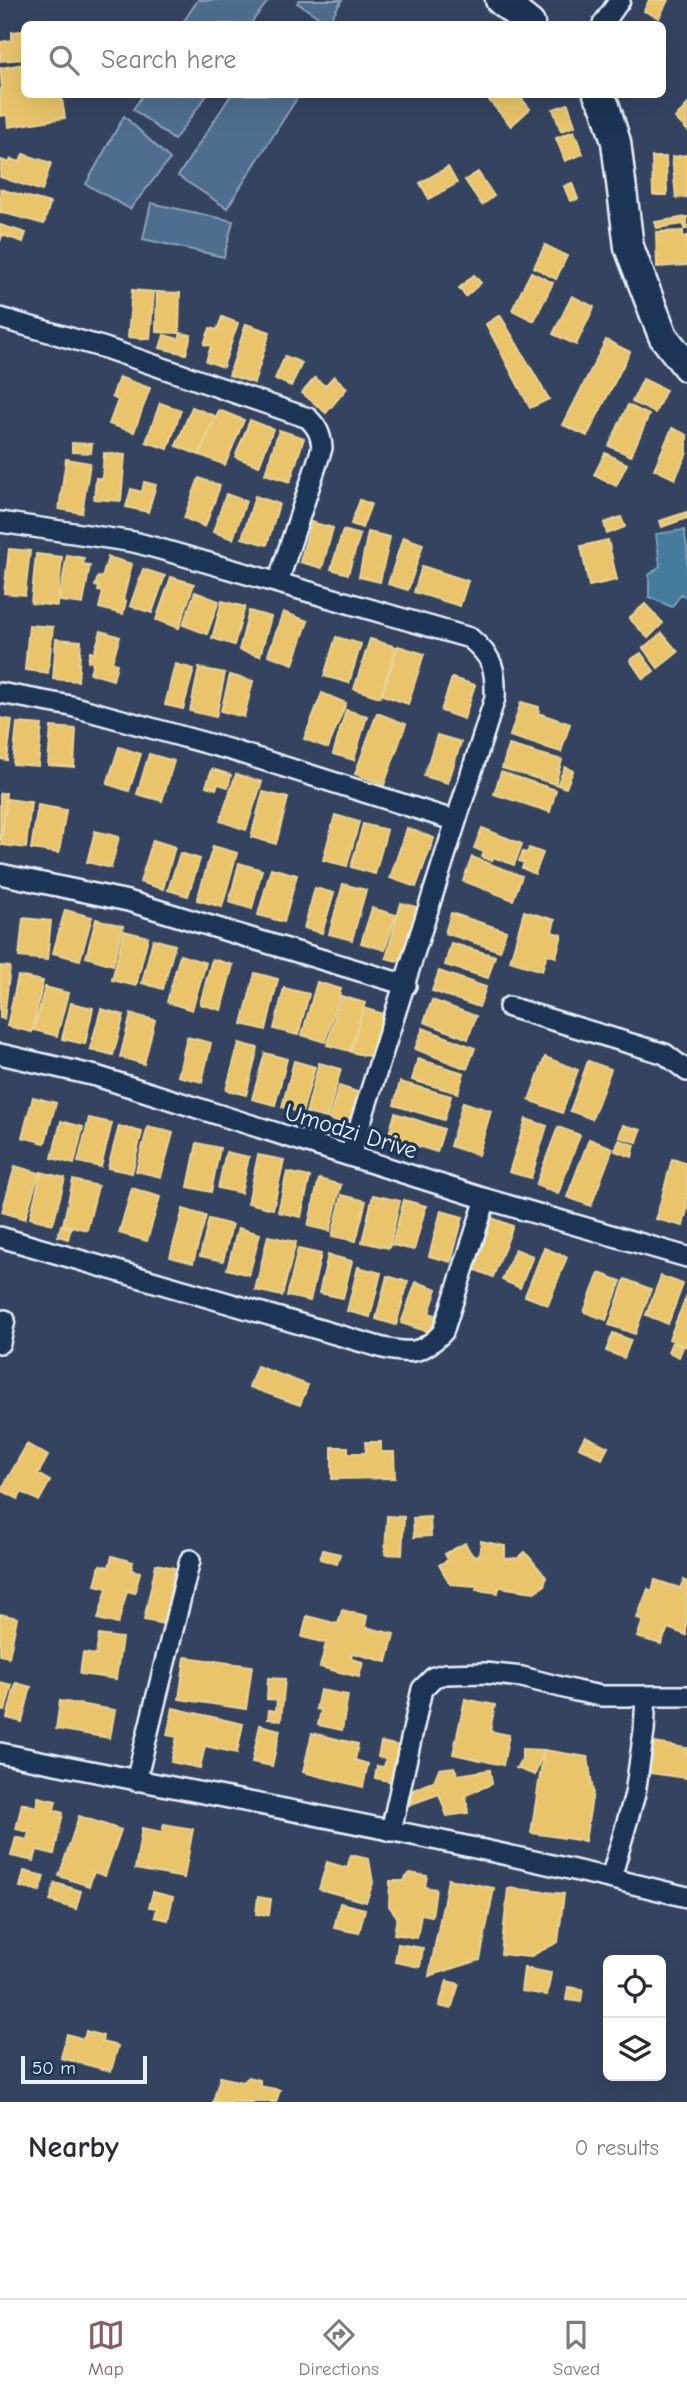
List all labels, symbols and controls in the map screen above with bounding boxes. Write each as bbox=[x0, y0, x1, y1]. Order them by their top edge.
search box bbox=[21, 21, 666, 98]
icon: search bbox=[45, 41, 83, 79]
text: Search here bbox=[101, 45, 236, 75]
street label: Umodzi Drive bbox=[281, 1098, 421, 1164]
map controls bbox=[603, 1955, 666, 2081]
button: locate bbox=[603, 1955, 666, 2018]
button: layers bbox=[603, 2018, 666, 2081]
scale bar bbox=[21, 2053, 147, 2085]
text: 50 m bbox=[32, 2057, 76, 2079]
text: Nearby bbox=[28, 2130, 119, 2165]
text: 0 results bbox=[575, 2134, 659, 2161]
tab: Map bbox=[87, 2316, 125, 2380]
tab: Directions bbox=[299, 2316, 379, 2380]
tab: Saved bbox=[553, 2316, 600, 2380]

